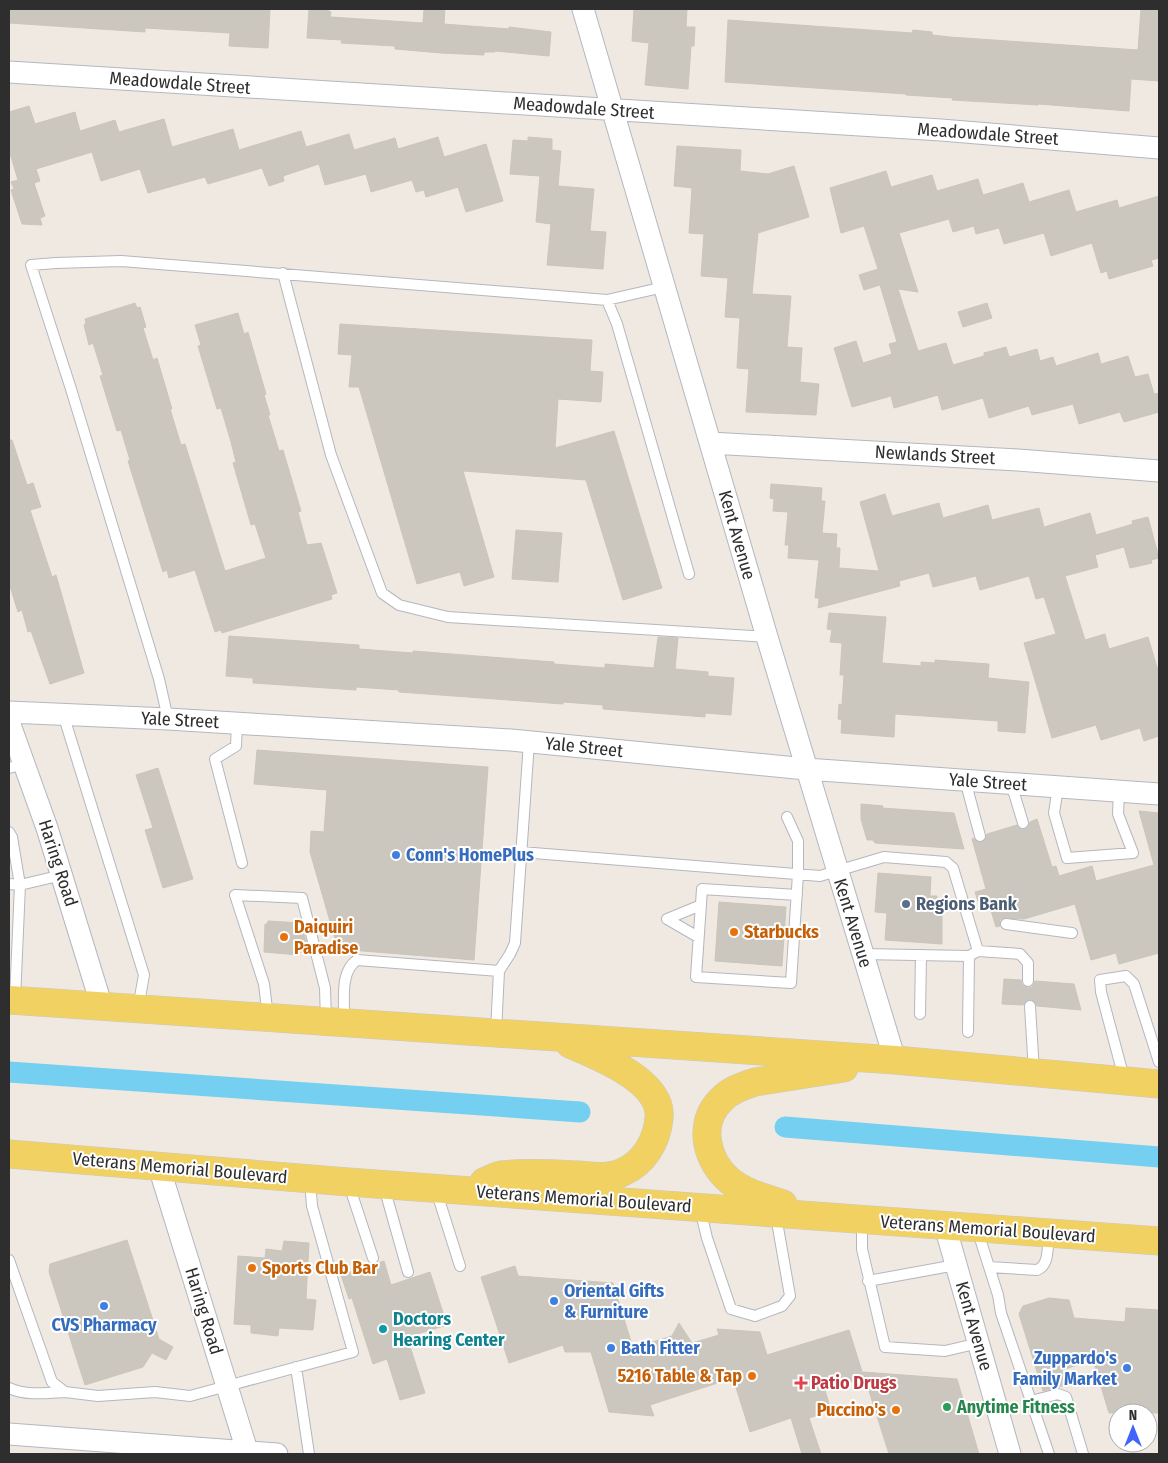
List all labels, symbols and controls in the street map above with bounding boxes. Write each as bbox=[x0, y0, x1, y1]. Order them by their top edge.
street label: Meadowdale Street bbox=[109, 67, 251, 99]
street label: Meadowdale Street bbox=[513, 92, 655, 124]
street label: Meadowdale Street bbox=[917, 118, 1059, 150]
street label: Newlands Street bbox=[874, 441, 996, 469]
street label: Kent Avenue bbox=[714, 488, 760, 582]
street label: Yale Street bbox=[140, 707, 220, 733]
street label: Yale Street bbox=[544, 732, 624, 762]
street label: Yale Street bbox=[948, 768, 1028, 796]
street label: Haring Road bbox=[34, 817, 82, 909]
place label: Conn's HomePlus bbox=[406, 844, 534, 866]
marker: Conn's HomePlus bbox=[390, 849, 402, 861]
street label: Kent Avenue bbox=[829, 876, 877, 970]
place label: Regions Bank bbox=[916, 893, 1018, 915]
marker: Regions Bank bbox=[900, 898, 912, 910]
place label: Daiquiri Paradise bbox=[294, 916, 358, 959]
place label: Starbucks bbox=[744, 921, 819, 943]
marker: Starbucks bbox=[728, 926, 740, 938]
marker: Daiquiri Paradise bbox=[278, 931, 290, 943]
street label: Veterans Memorial Boulevard bbox=[72, 1148, 288, 1188]
street label: Veterans Memorial Boulevard bbox=[476, 1181, 692, 1217]
street label: Veterans Memorial Boulevard bbox=[880, 1211, 1096, 1247]
place label: Sports Club Bar bbox=[262, 1257, 378, 1279]
marker: Sports Club Bar bbox=[246, 1262, 258, 1274]
street label: Haring Road bbox=[180, 1265, 228, 1357]
street label: Kent Avenue bbox=[951, 1279, 997, 1373]
place label: Oriental Gifts & Furniture bbox=[564, 1280, 664, 1323]
marker: Oriental Gifts & Furniture bbox=[548, 1295, 560, 1307]
marker: CVS Pharmacy bbox=[98, 1300, 110, 1312]
place label: Doctors Hearing Center bbox=[393, 1308, 505, 1351]
place label: CVS Pharmacy bbox=[51, 1314, 157, 1336]
marker: Doctors Hearing Center bbox=[377, 1323, 389, 1335]
place label: Bath Fitter bbox=[621, 1337, 700, 1359]
marker: Bath Fitter bbox=[605, 1342, 617, 1354]
place label: Zuppardo's Family Market bbox=[1013, 1347, 1118, 1390]
marker: Zuppardo's Family Market bbox=[1121, 1362, 1133, 1374]
place label: 5216 Table & Tap bbox=[617, 1365, 742, 1387]
marker: 5216 Table & Tap bbox=[746, 1370, 758, 1382]
place label: Patio Drugs bbox=[811, 1372, 897, 1394]
marker: Patio Drugs bbox=[795, 1377, 807, 1389]
place label: Anytime Fitness bbox=[956, 1396, 1075, 1418]
place label: Puccino's bbox=[817, 1399, 886, 1421]
marker: Anytime Fitness bbox=[941, 1401, 953, 1413]
north arrow bbox=[1108, 1403, 1158, 1453]
marker: Puccino's bbox=[890, 1404, 902, 1416]
text: N bbox=[1129, 1407, 1137, 1424]

